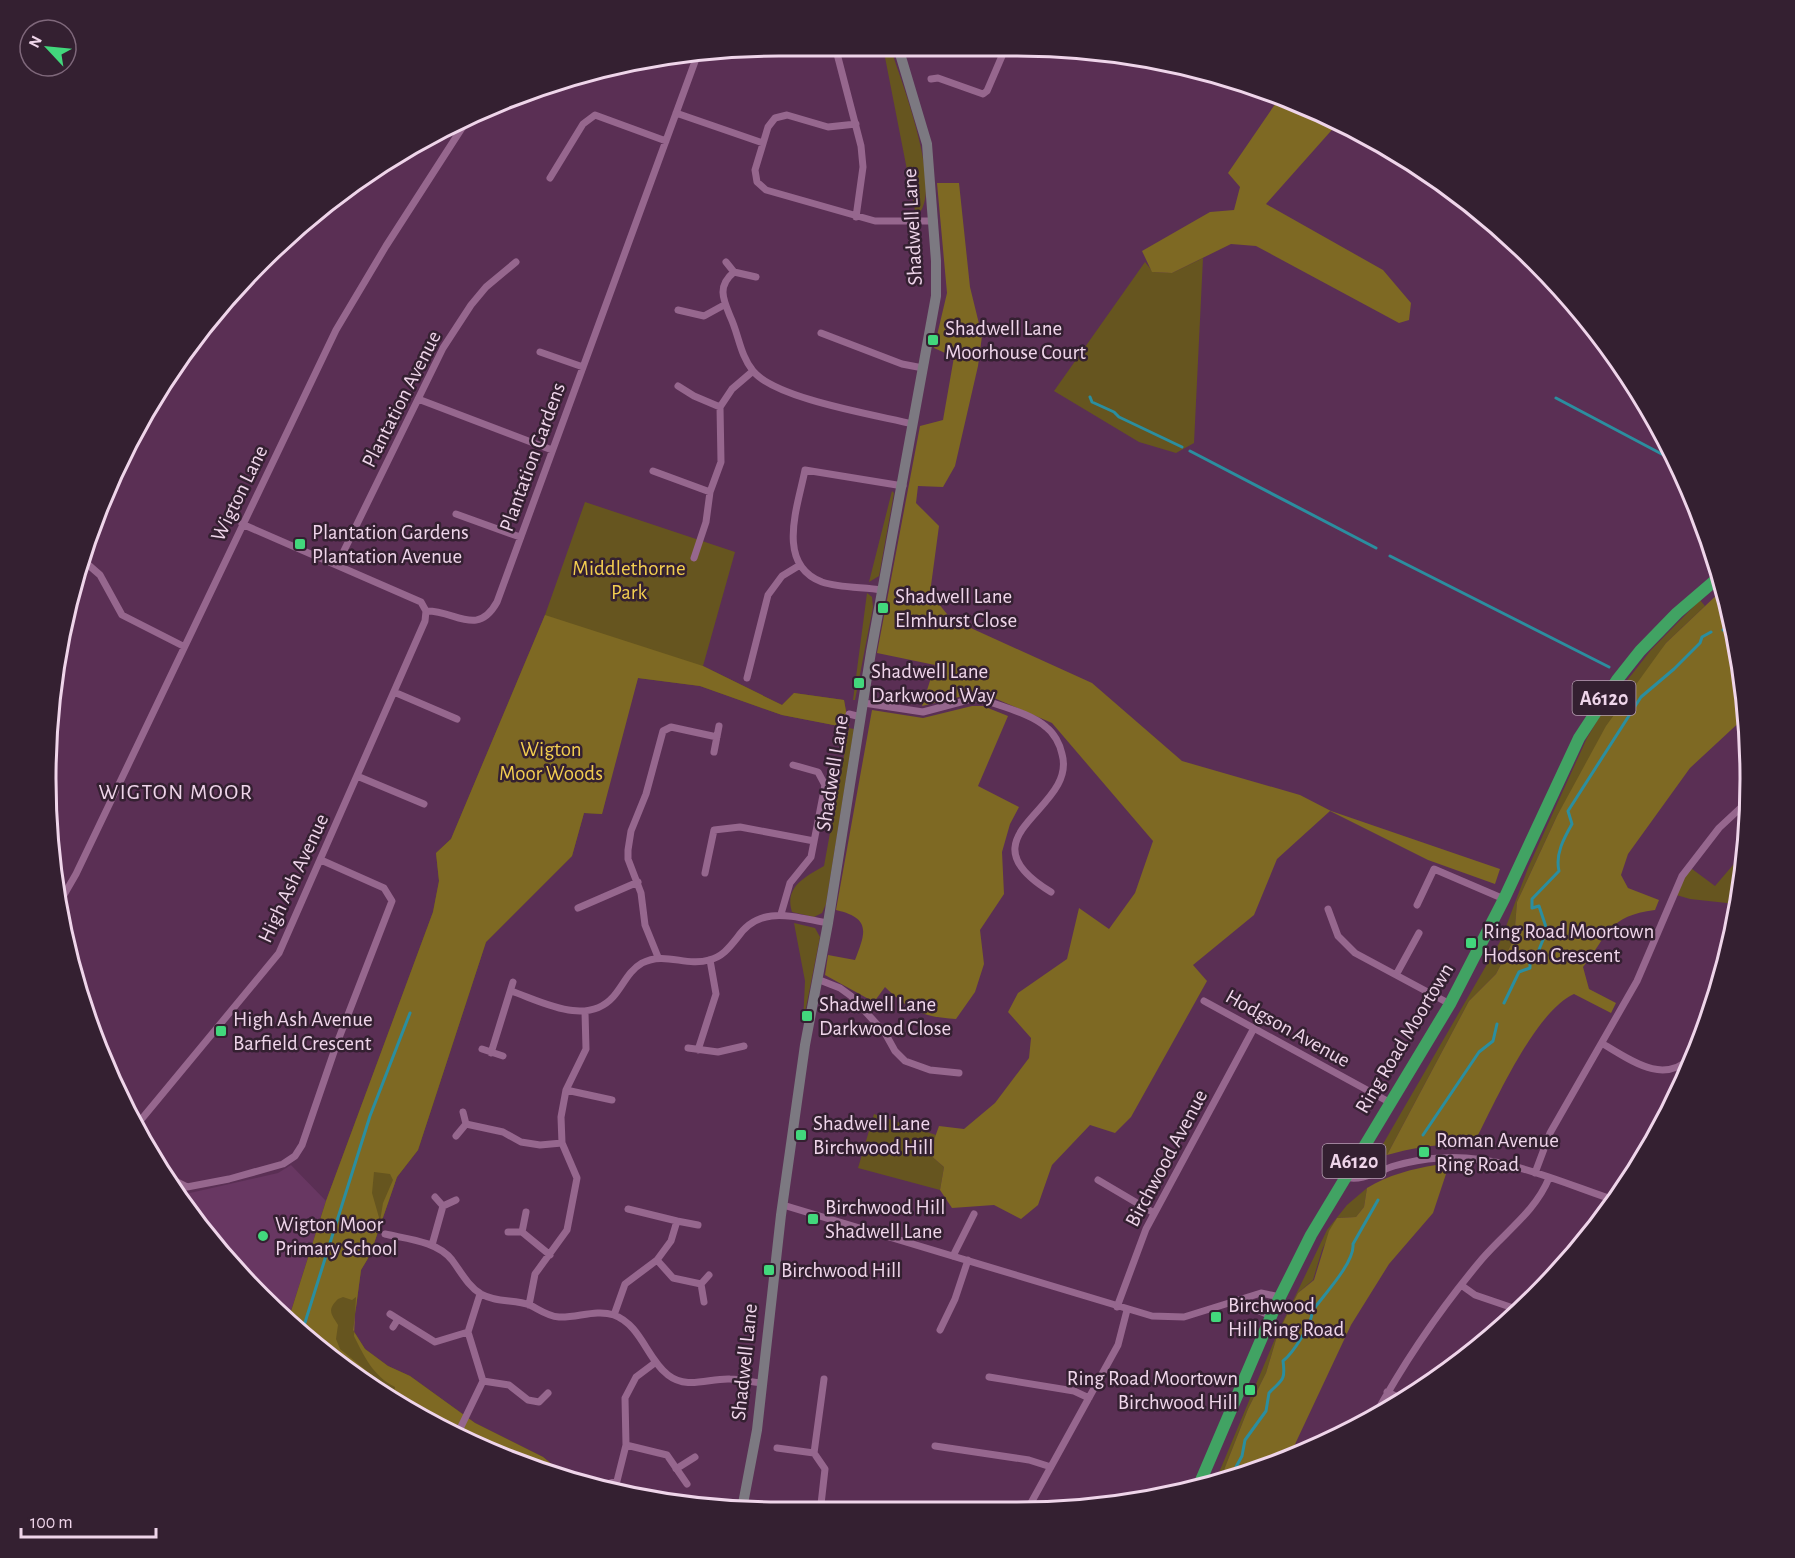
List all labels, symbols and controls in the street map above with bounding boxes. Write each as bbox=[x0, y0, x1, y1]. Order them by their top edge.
north arrow bbox=[18, 18, 78, 78]
text: N bbox=[26, 33, 45, 50]
street label: Shadwell Lane bbox=[899, 168, 926, 286]
place label: Shadwell Lane Moorhouse Court bbox=[945, 318, 1086, 363]
street label: Plantation Avenue bbox=[358, 328, 445, 471]
marker: Shadwell Lane Moorhouse Court bbox=[926, 333, 940, 347]
street label: Plantation Gardens bbox=[496, 380, 569, 534]
street label: Wigton Lane bbox=[207, 442, 272, 544]
place label: Plantation Gardens Plantation Avenue bbox=[312, 522, 469, 567]
marker: Plantation Gardens Plantation Avenue bbox=[293, 537, 307, 551]
park label: Middlethorne Park bbox=[572, 558, 686, 603]
place label: Shadwell Lane Elmhurst Close bbox=[895, 586, 1017, 631]
marker: Shadwell Lane Elmhurst Close bbox=[876, 601, 890, 615]
place label: Shadwell Lane Darkwood Way bbox=[871, 661, 995, 706]
marker: Shadwell Lane Darkwood Way bbox=[852, 676, 866, 690]
road number: A6120 bbox=[1572, 681, 1636, 715]
street label: Shadwell Lane bbox=[813, 714, 852, 833]
park label: Wigton Moor Woods bbox=[499, 739, 603, 784]
district label: WIGTON MOOR bbox=[99, 781, 253, 803]
street label: High Ash Avenue bbox=[254, 811, 332, 946]
place label: Ring Road Moortown Hodson Crescent bbox=[1483, 921, 1654, 966]
marker: Ring Road Moortown Hodson Crescent bbox=[1464, 936, 1478, 950]
street label: Ring Road Moortown bbox=[1351, 959, 1458, 1117]
street label: Hodgson Avenue bbox=[1222, 986, 1354, 1071]
place label: Shadwell Lane Darkwood Close bbox=[819, 994, 951, 1039]
place label: High Ash Avenue Barfield Crescent bbox=[233, 1009, 373, 1054]
marker: Shadwell Lane Darkwood Close bbox=[800, 1009, 814, 1023]
marker: High Ash Avenue Barfield Crescent bbox=[214, 1024, 228, 1038]
street label: Birchwood Avenue bbox=[1122, 1086, 1211, 1230]
place label: Shadwell Lane Birchwood Hill bbox=[813, 1113, 933, 1158]
marker: Shadwell Lane Birchwood Hill bbox=[794, 1128, 808, 1142]
place label: Roman Avenue Ring Road bbox=[1436, 1130, 1559, 1175]
road number: A6120 bbox=[1322, 1144, 1386, 1178]
marker: Roman Avenue Ring Road bbox=[1417, 1145, 1431, 1159]
place label: Birchwood Hill Shadwell Lane bbox=[825, 1197, 945, 1242]
marker: Birchwood Hill Shadwell Lane bbox=[806, 1212, 820, 1226]
place label: Wigton Moor Primary School bbox=[275, 1214, 398, 1259]
marker: Wigton Moor Primary School bbox=[256, 1229, 270, 1243]
place label: Birchwood Hill bbox=[781, 1260, 901, 1281]
marker: Birchwood Hill bbox=[762, 1263, 776, 1277]
place label: Birchwood Hill Ring Road bbox=[1228, 1295, 1344, 1340]
street label: Shadwell Lane bbox=[728, 1303, 761, 1421]
marker: Birchwood Hill Ring Road bbox=[1209, 1310, 1223, 1324]
place label: Ring Road Moortown Birchwood Hill bbox=[1067, 1368, 1238, 1413]
marker: Ring Road Moortown Birchwood Hill bbox=[1243, 1383, 1257, 1397]
scale bar bbox=[21, 1501, 156, 1539]
text: 100 m bbox=[30, 1514, 73, 1532]

